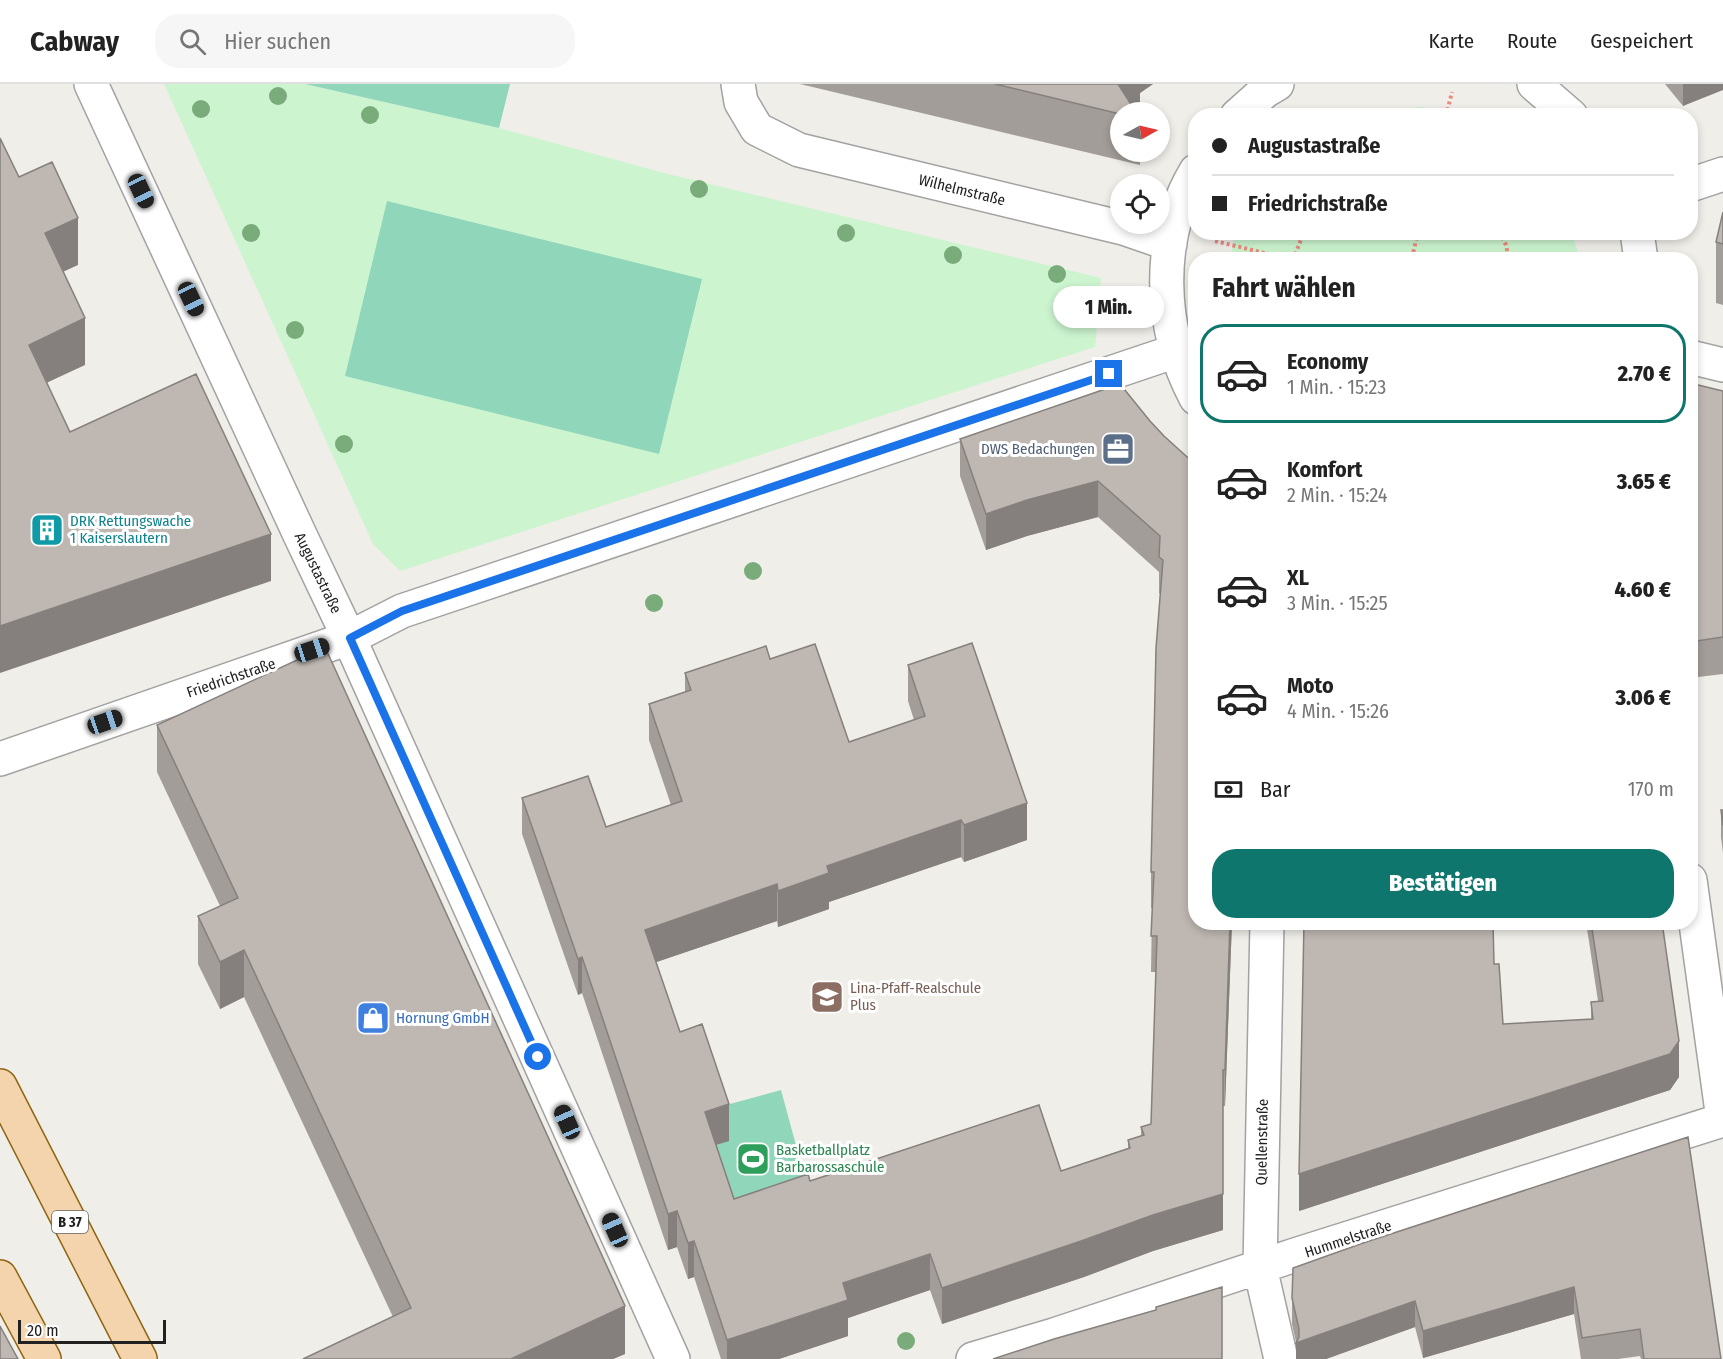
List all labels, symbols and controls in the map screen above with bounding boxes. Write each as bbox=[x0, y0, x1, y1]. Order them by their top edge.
search box bbox=[155, 14, 575, 68]
text: Cabway bbox=[30, 25, 119, 58]
icon: search bbox=[176, 25, 209, 58]
text: Hier suchen bbox=[224, 28, 331, 55]
text: Karte bbox=[1429, 28, 1474, 54]
text: Route bbox=[1507, 28, 1557, 54]
text: Gespeichert bbox=[1590, 28, 1693, 54]
north arrow bbox=[1110, 102, 1170, 162]
map controls bbox=[1110, 102, 1170, 234]
text: Augustastraße bbox=[1248, 132, 1381, 159]
car bbox=[125, 171, 157, 211]
street label: Wilhelmstraße bbox=[917, 171, 1007, 209]
button: locate bbox=[1110, 174, 1170, 234]
text: Friedrichstraße bbox=[1248, 190, 1388, 217]
text: Fahrt wählen bbox=[1212, 272, 1356, 304]
car bbox=[175, 279, 207, 319]
callout: 1 Min. bbox=[1054, 287, 1164, 329]
text: 1 Min. bbox=[1085, 295, 1132, 319]
icon: car bbox=[1215, 347, 1269, 401]
text: Economy bbox=[1287, 348, 1368, 375]
route end bbox=[1095, 360, 1122, 387]
text: 2.70 € bbox=[1618, 360, 1671, 387]
text: 1 Min. · 15:23 bbox=[1287, 375, 1386, 399]
office icon: DWS Bedachungen bbox=[1100, 431, 1136, 467]
place label: DWS Bedachungen bbox=[981, 440, 1095, 458]
icon: car bbox=[1215, 455, 1269, 509]
text: Komfort bbox=[1287, 456, 1362, 483]
text: 3.65 € bbox=[1617, 468, 1671, 495]
text: 2 Min. · 15:24 bbox=[1287, 483, 1388, 507]
building icon: DRK Rettungswache 1 Kaiserslautern bbox=[29, 512, 65, 548]
place label: DRK Rettungswache 1 Kaiserslautern bbox=[70, 512, 191, 547]
street label: Augustastraße bbox=[291, 530, 345, 616]
icon: car bbox=[1215, 563, 1269, 617]
text: XL bbox=[1287, 564, 1309, 591]
text: 4.60 € bbox=[1614, 576, 1671, 603]
text: 3 Min. · 15:25 bbox=[1287, 591, 1388, 615]
car bbox=[292, 636, 332, 664]
street label: Friedrichstraße bbox=[184, 654, 278, 702]
icon: car bbox=[1215, 671, 1269, 725]
text: Moto bbox=[1287, 672, 1334, 699]
text: 3.06 € bbox=[1615, 684, 1671, 711]
text: 4 Min. · 15:26 bbox=[1287, 699, 1389, 723]
car bbox=[85, 708, 125, 736]
icon: cash bbox=[1212, 773, 1245, 806]
text: Bar bbox=[1260, 776, 1291, 803]
text: 170 m bbox=[1628, 777, 1674, 801]
button: Bestätigen bbox=[1212, 849, 1674, 918]
school or university icon: Lina-Pfaff-Realschule Plus bbox=[809, 979, 845, 1015]
place label: Lina-Pfaff-Realschule Plus bbox=[850, 979, 981, 1014]
shop icon: Hornung GmbH bbox=[355, 1000, 391, 1036]
place label: Hornung GmbH bbox=[396, 1009, 490, 1027]
route start bbox=[524, 1043, 551, 1070]
street label: Quellenstraße bbox=[1252, 1098, 1272, 1186]
car bbox=[551, 1102, 583, 1142]
sports icon: Basketballplatz Barbarossaschule bbox=[735, 1141, 771, 1177]
place label: Basketballplatz Barbarossaschule bbox=[776, 1141, 884, 1176]
car bbox=[599, 1210, 631, 1250]
road number: B 37 bbox=[52, 1211, 88, 1233]
street label: Hummelstraße bbox=[1302, 1216, 1394, 1262]
scale bar bbox=[18, 1317, 166, 1344]
text: 20 m bbox=[27, 1321, 58, 1340]

